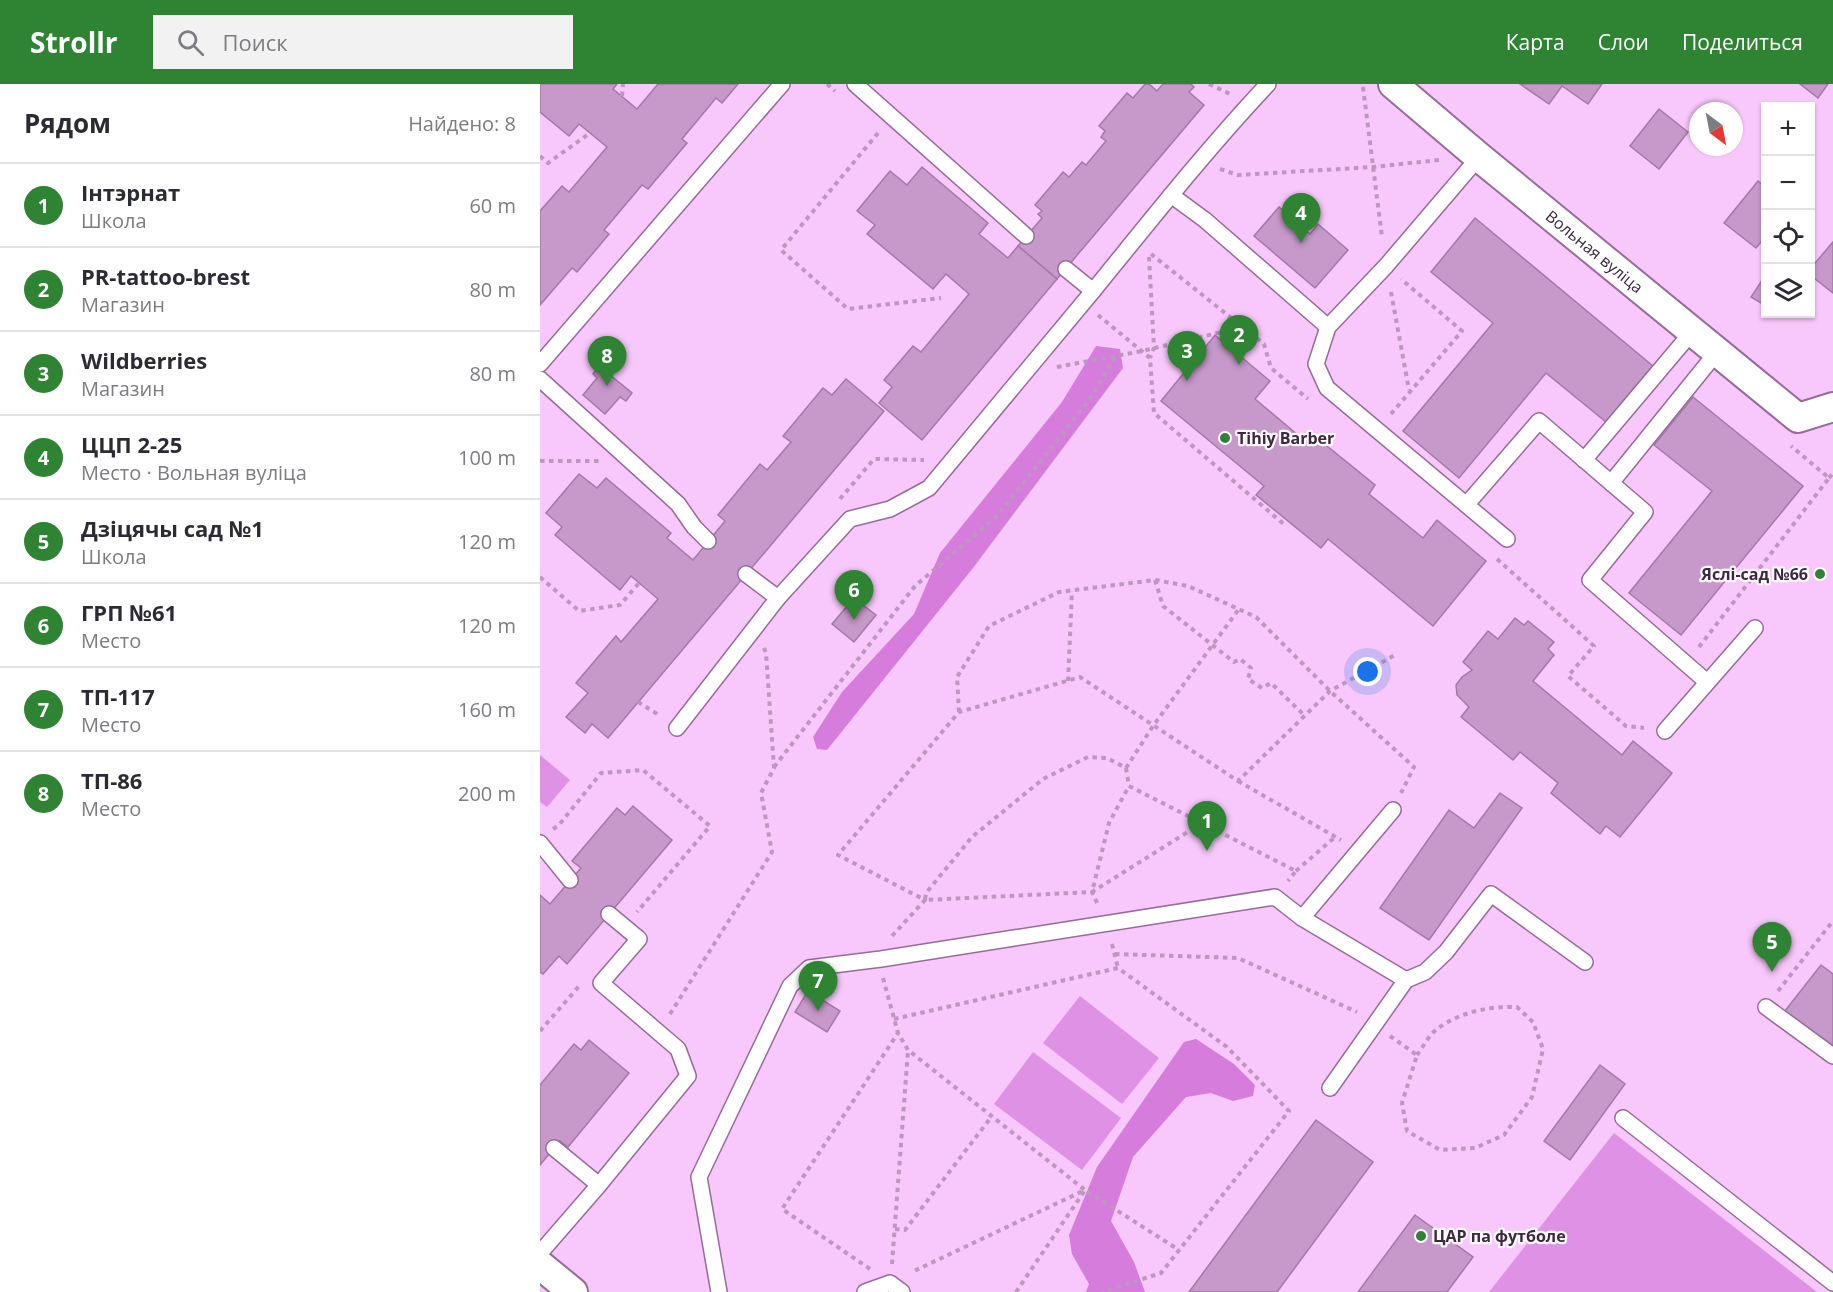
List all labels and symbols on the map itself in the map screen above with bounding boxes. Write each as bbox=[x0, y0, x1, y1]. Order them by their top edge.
north arrow bbox=[1689, 102, 1743, 156]
pin: 4 bbox=[1282, 194, 1320, 243]
street label: Вольная вуліца bbox=[1541, 205, 1648, 298]
pin: 2 bbox=[1220, 316, 1258, 365]
pin: 3 bbox=[1168, 332, 1206, 381]
pin: 8 bbox=[588, 336, 626, 386]
place label: Tihiy Barber bbox=[1237, 427, 1334, 449]
marker: Tihiy Barber bbox=[1218, 431, 1232, 445]
place label: Яслі-сад №66 bbox=[1700, 563, 1808, 585]
marker: Яслі-сад №66 bbox=[1813, 567, 1827, 581]
pin: 6 bbox=[834, 570, 874, 620]
your location bbox=[1353, 657, 1382, 686]
pin: 1 bbox=[1188, 802, 1226, 851]
pin: 5 bbox=[1752, 922, 1792, 972]
pin: 7 bbox=[798, 962, 838, 1011]
place label: ЦАР па футболе bbox=[1433, 1225, 1566, 1247]
marker: ЦАР па футболе bbox=[1414, 1229, 1428, 1243]

